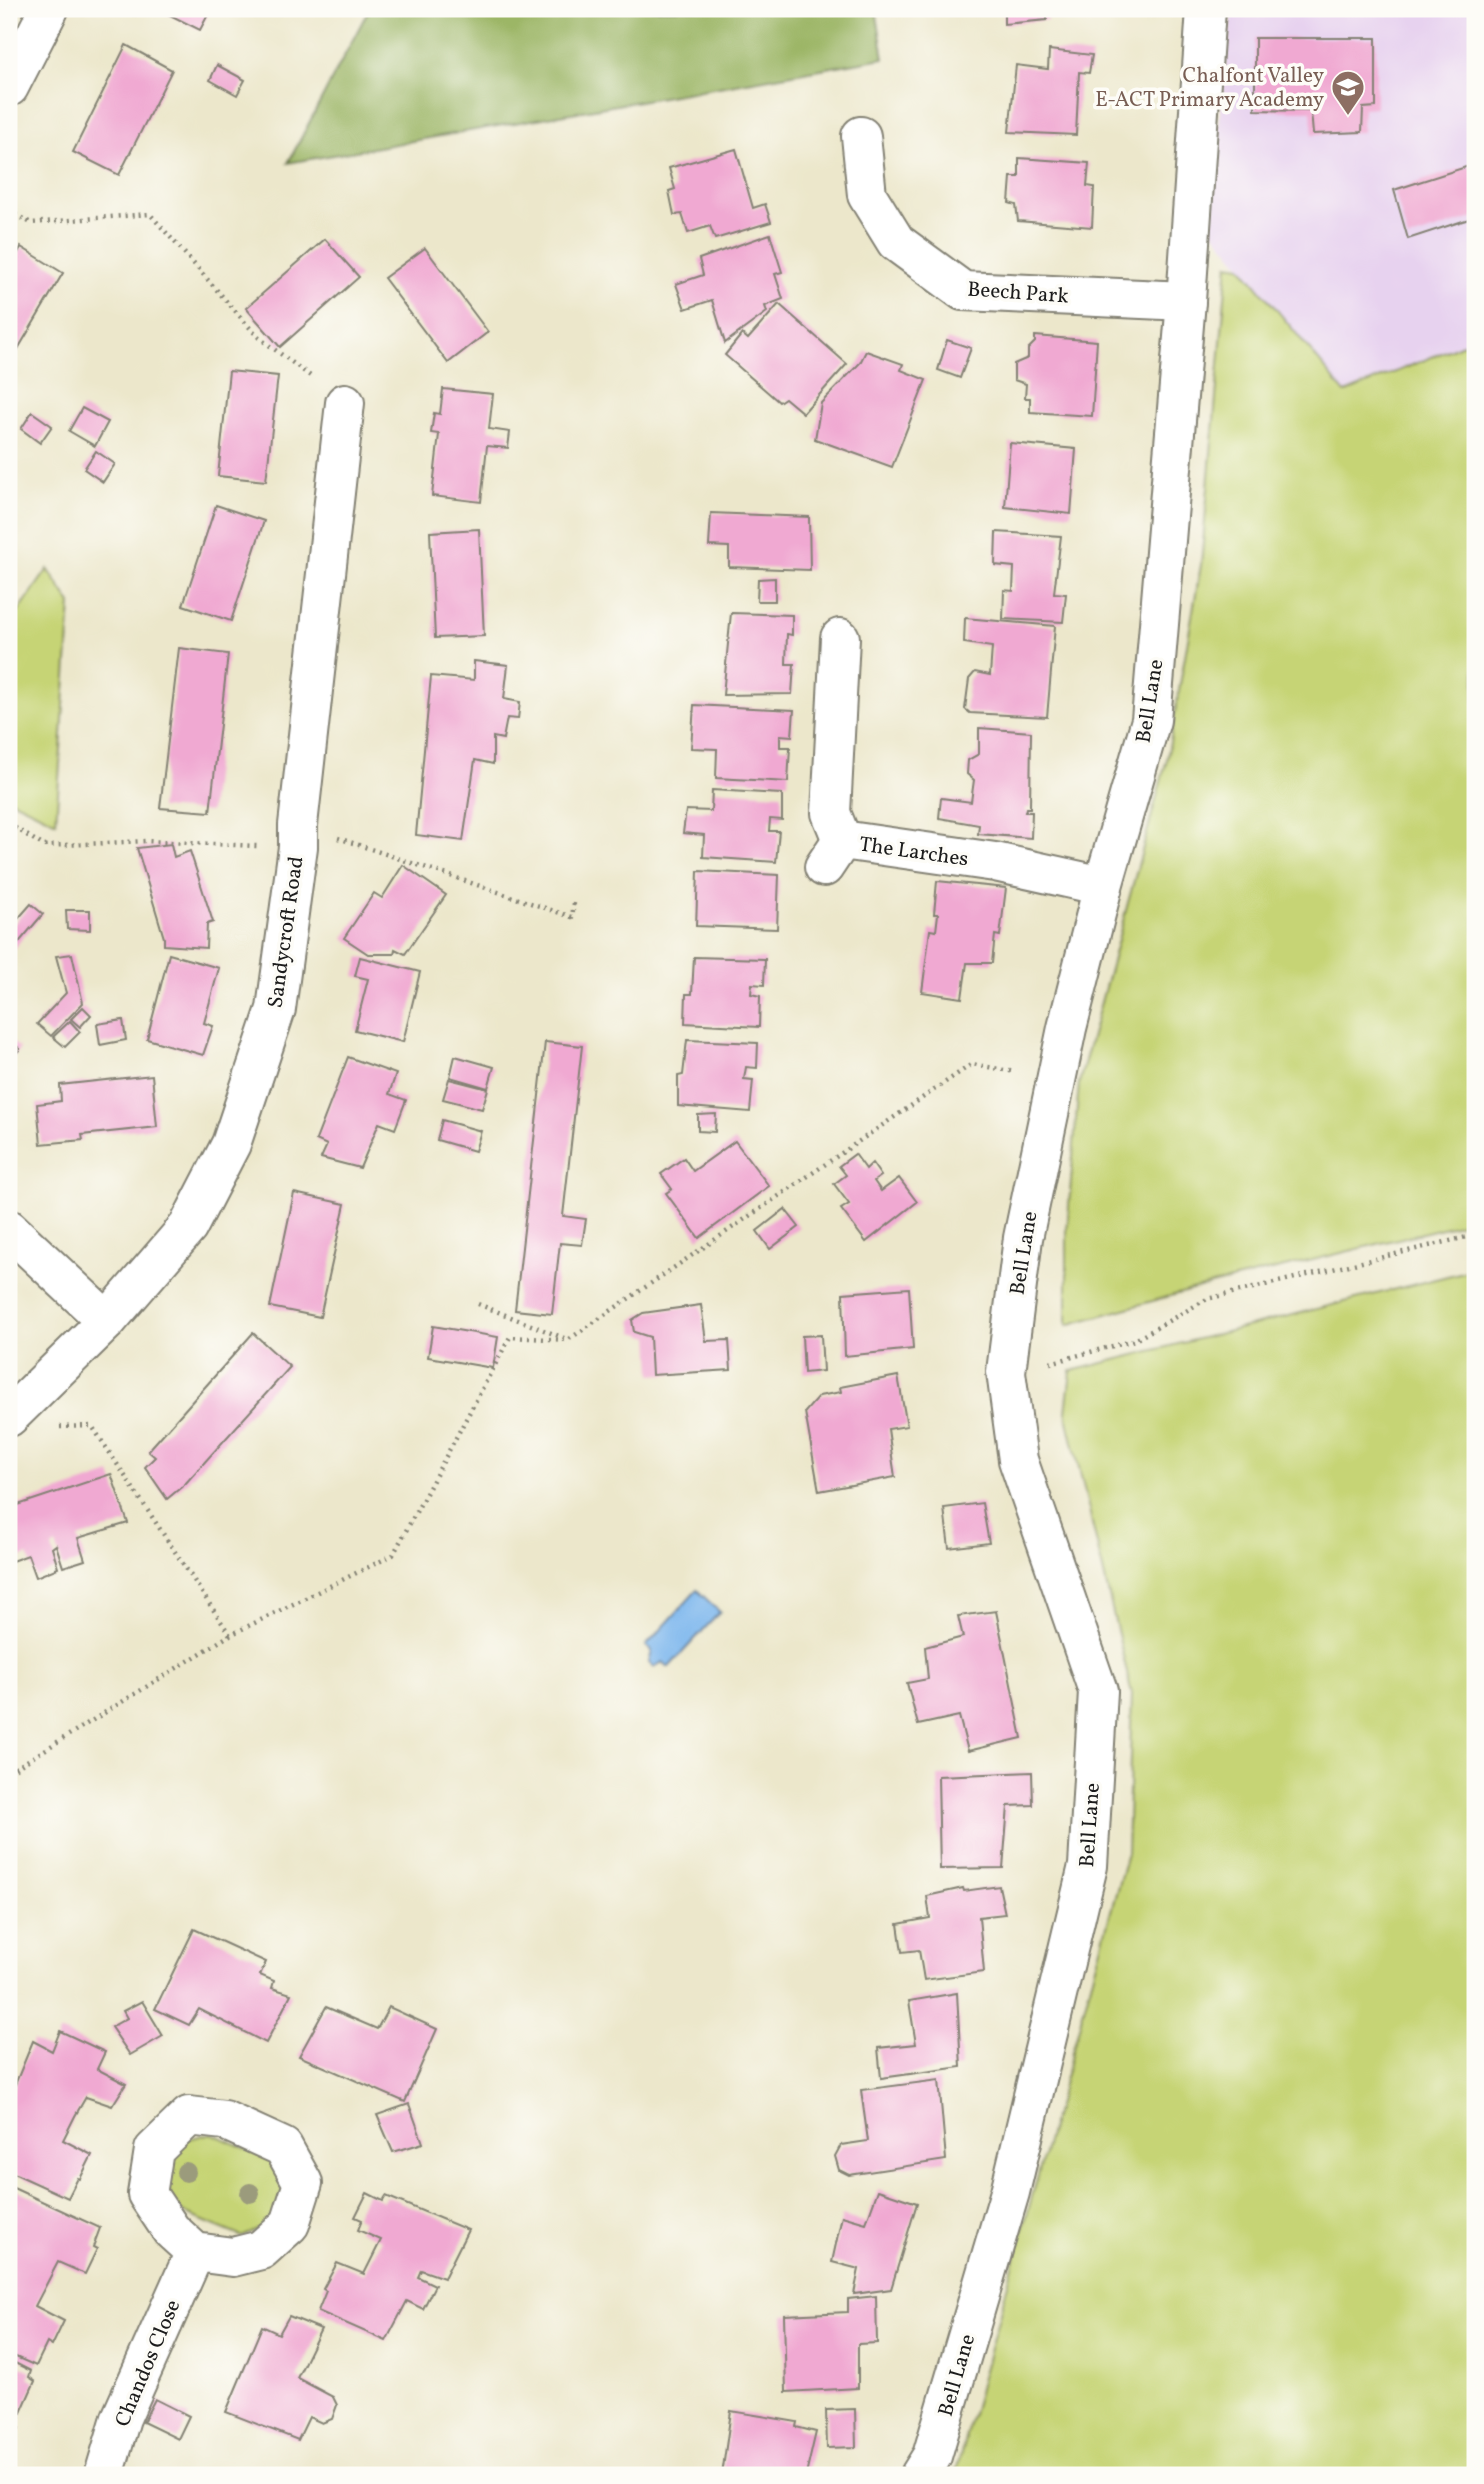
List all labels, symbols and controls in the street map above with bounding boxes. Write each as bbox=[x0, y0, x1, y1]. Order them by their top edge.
place label: Chalfont Valley E-ACT Primary Academy bbox=[1095, 62, 1325, 115]
school or university icon: Chalfont Valley E-ACT Primary Academy bbox=[1329, 68, 1367, 117]
street label: Beech Park bbox=[966, 275, 1070, 312]
street label: Bell Lane bbox=[1130, 657, 1171, 745]
street label: The Larches bbox=[857, 830, 970, 874]
street label: Sandycroft Road bbox=[261, 854, 311, 1010]
street label: Bell Lane bbox=[1004, 1209, 1045, 1297]
street label: Bell Lane bbox=[1073, 1782, 1108, 1868]
street label: Chandos Close bbox=[109, 2296, 188, 2432]
street label: Bell Lane bbox=[932, 2331, 983, 2420]

